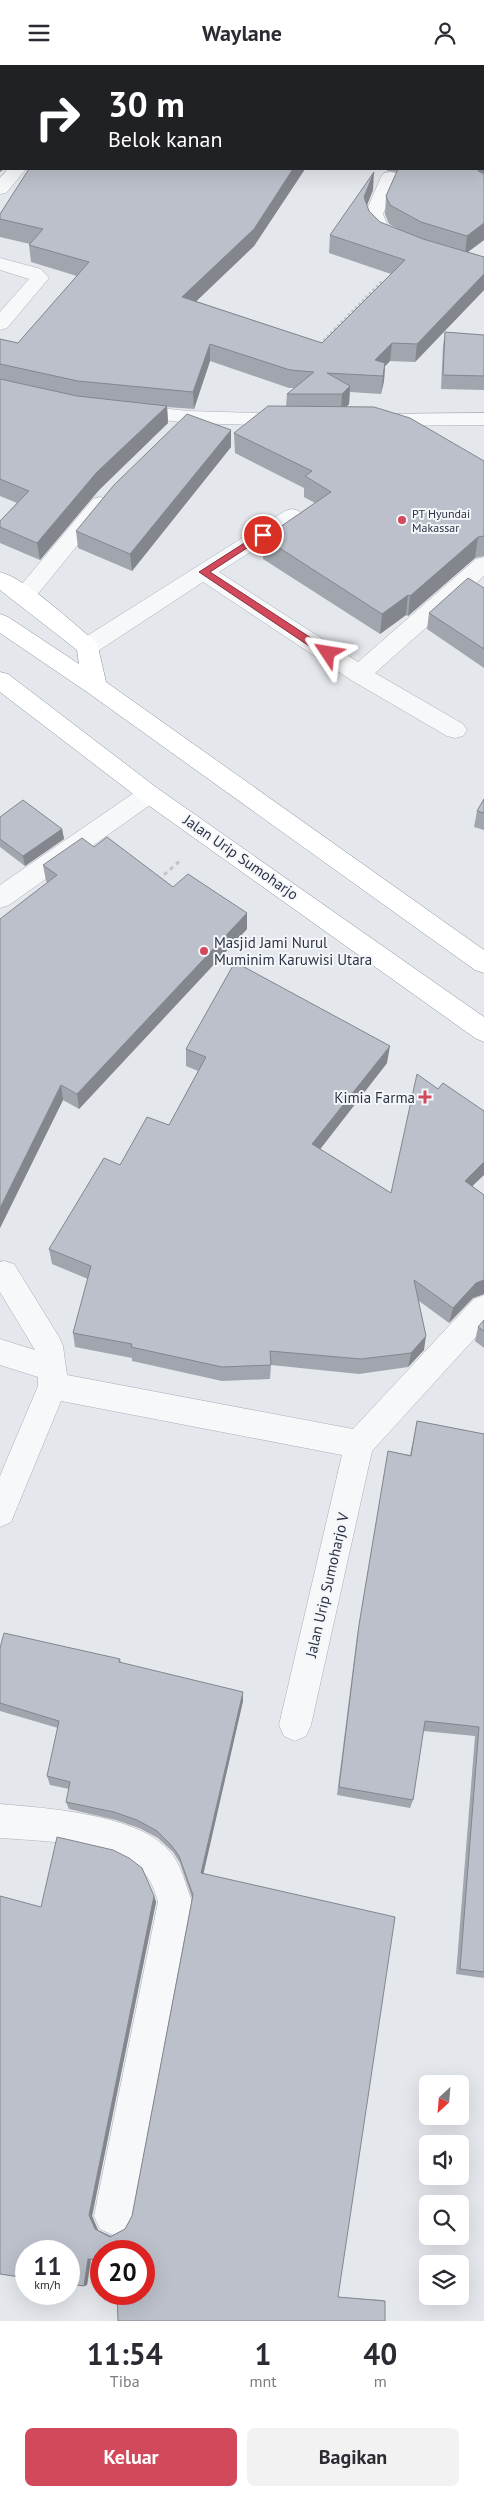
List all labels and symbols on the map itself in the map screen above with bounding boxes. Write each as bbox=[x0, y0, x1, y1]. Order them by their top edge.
place label: PT Hyundai Makassar bbox=[412, 506, 470, 535]
pin bbox=[242, 514, 284, 556]
marker: PT Hyundai Makassar bbox=[396, 514, 408, 526]
position arrow bbox=[301, 626, 353, 678]
street label: Jalan Urip Sumoharjo bbox=[179, 810, 302, 904]
place label: Masjid Jami Nurul Muminim Karuwisi Utara bbox=[214, 933, 372, 969]
marker: Masjid Jami Nurul Muminim Karuwisi Utara bbox=[198, 945, 210, 957]
place label: Kimia Farma bbox=[334, 1088, 415, 1107]
marker: Kimia Farma bbox=[419, 1091, 431, 1103]
street label: Jalan Urip Sumoharjo V bbox=[301, 1510, 353, 1660]
north arrow bbox=[419, 2075, 469, 2125]
speed limit sign: 20 bbox=[90, 2240, 155, 2305]

